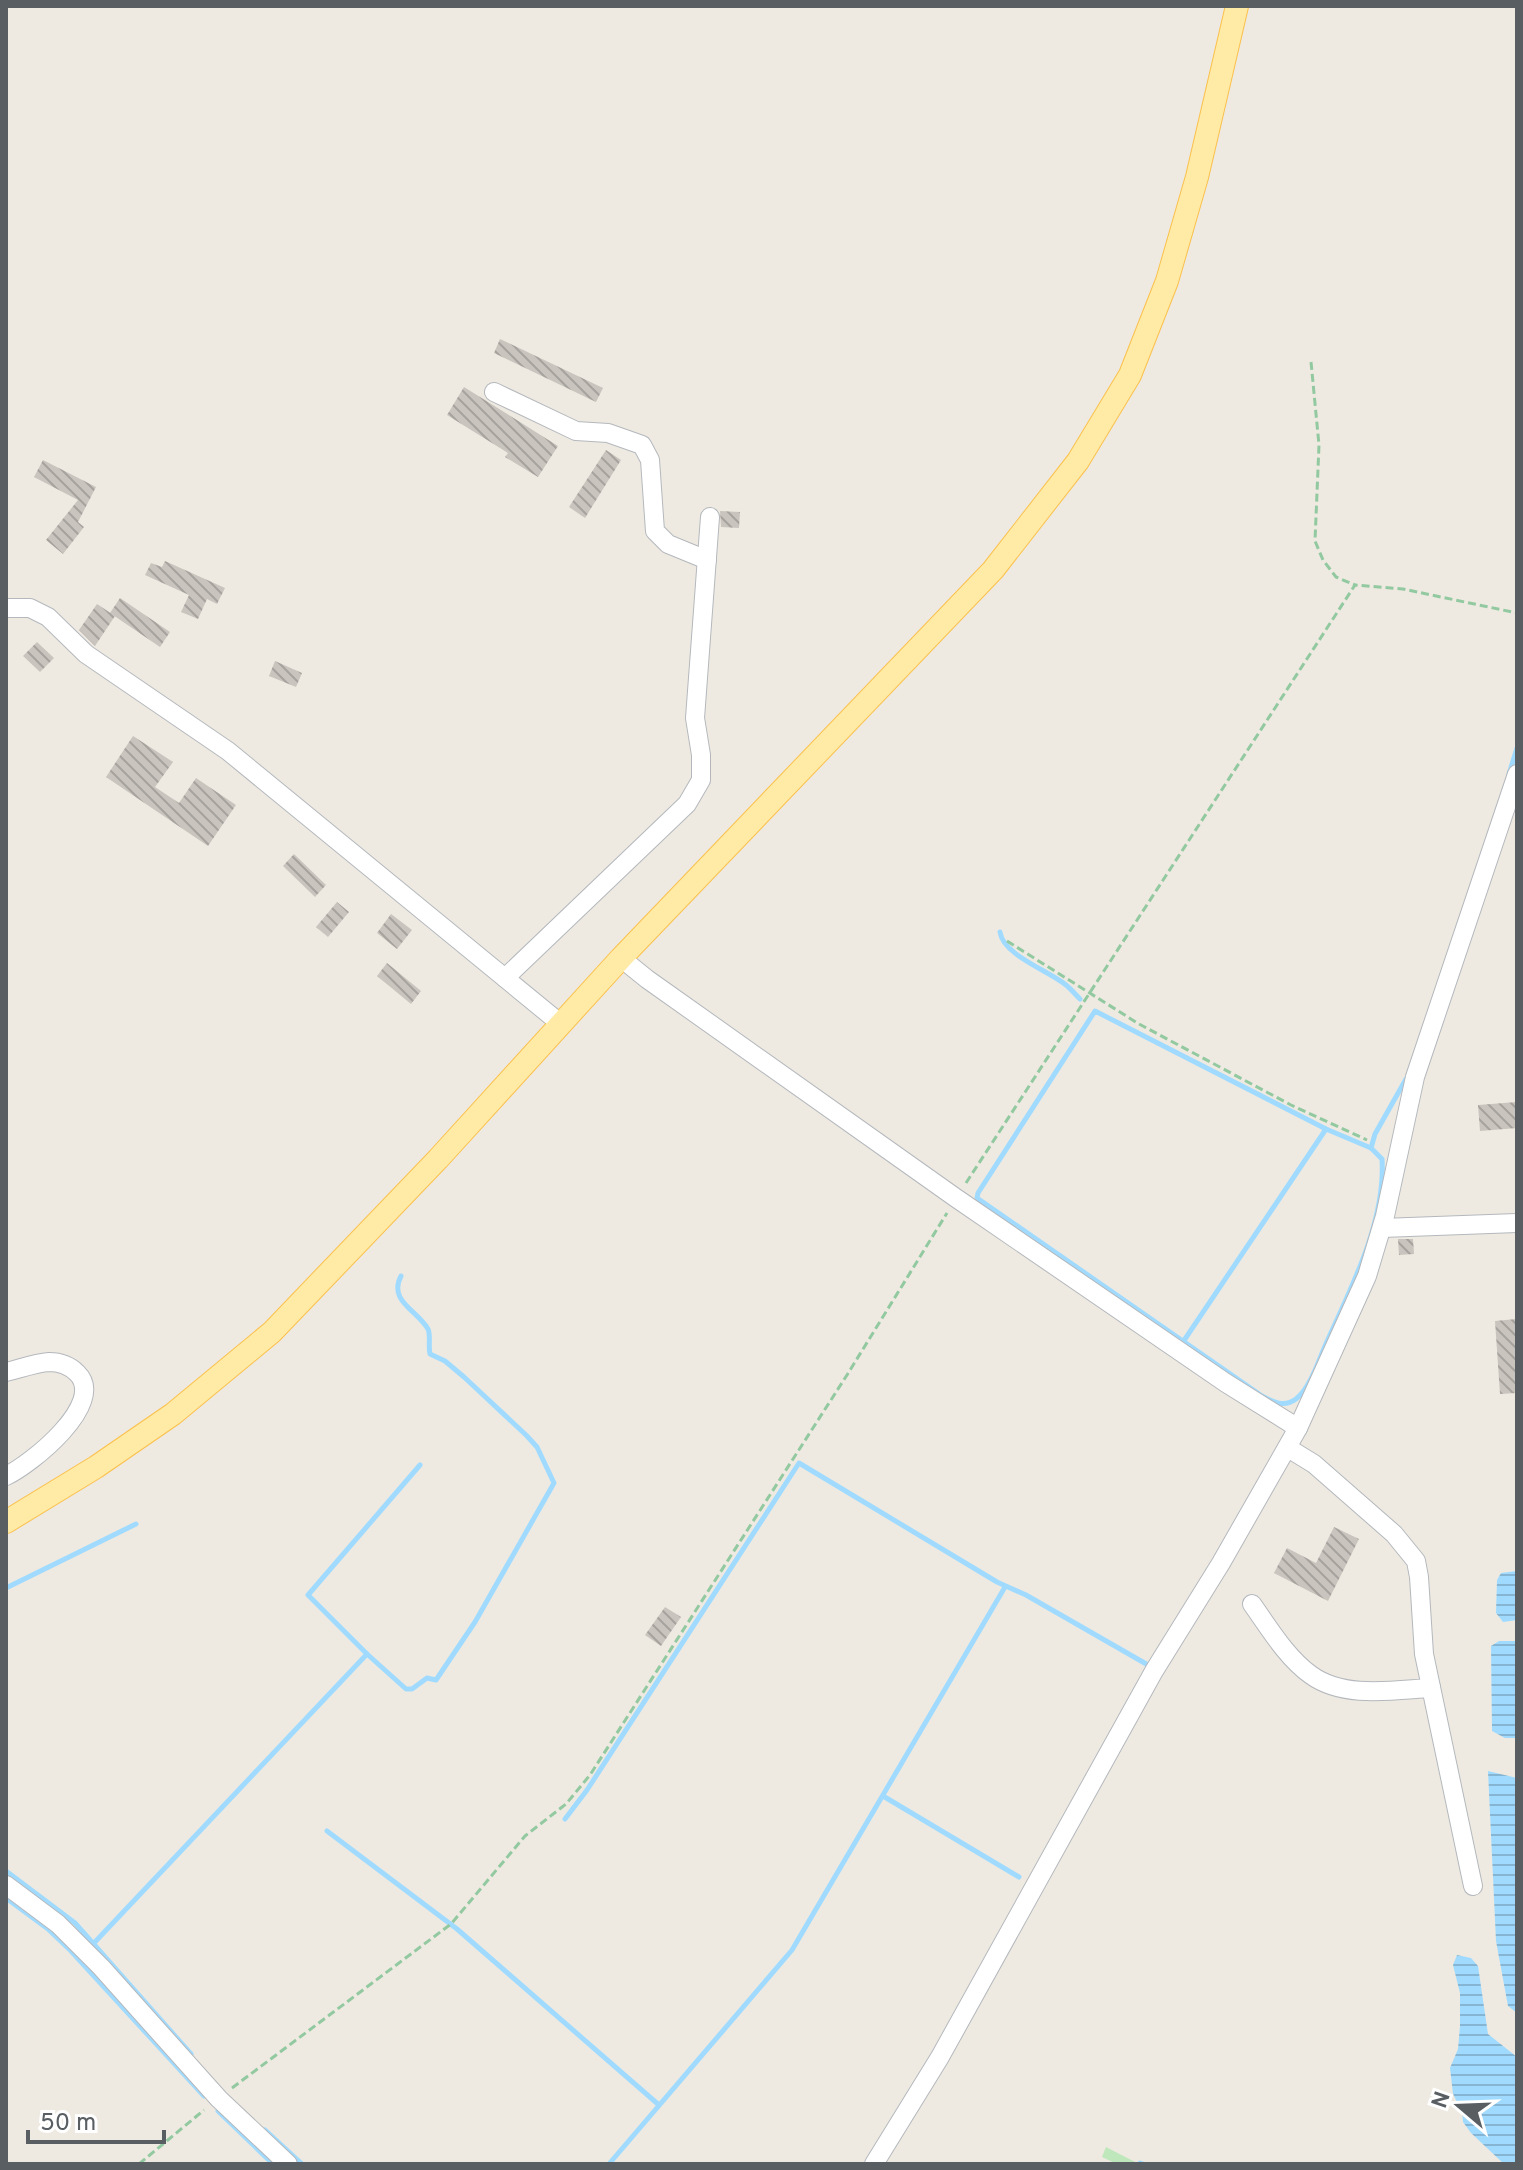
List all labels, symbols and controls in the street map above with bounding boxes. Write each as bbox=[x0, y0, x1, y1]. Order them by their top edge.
north arrow bbox=[1419, 2066, 1499, 2146]
text: N bbox=[1427, 2088, 1458, 2112]
scale bar bbox=[28, 2094, 164, 2144]
text: 50 m bbox=[40, 2109, 96, 2139]

